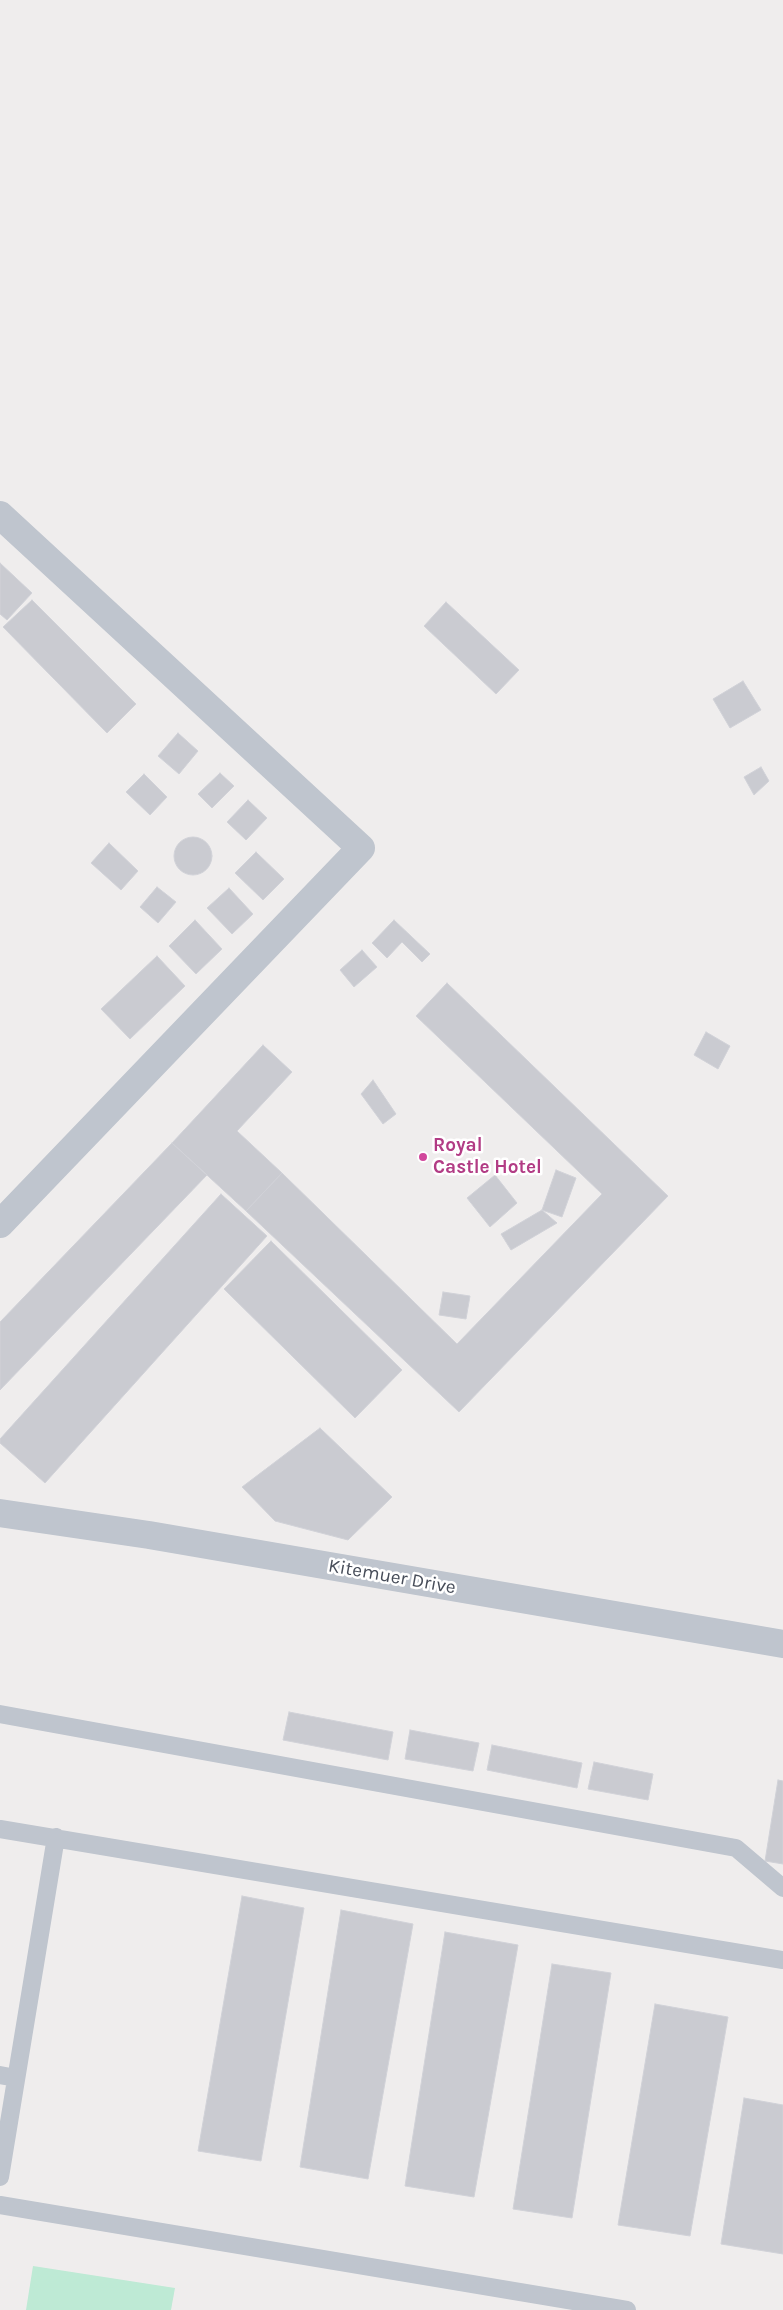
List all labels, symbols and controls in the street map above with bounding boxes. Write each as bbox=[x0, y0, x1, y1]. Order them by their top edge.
place label: Royal Castle Hotel bbox=[433, 1135, 542, 1179]
marker: Royal Castle Hotel bbox=[417, 1151, 429, 1163]
street label: Kitemuer Drive bbox=[327, 1555, 457, 1599]

